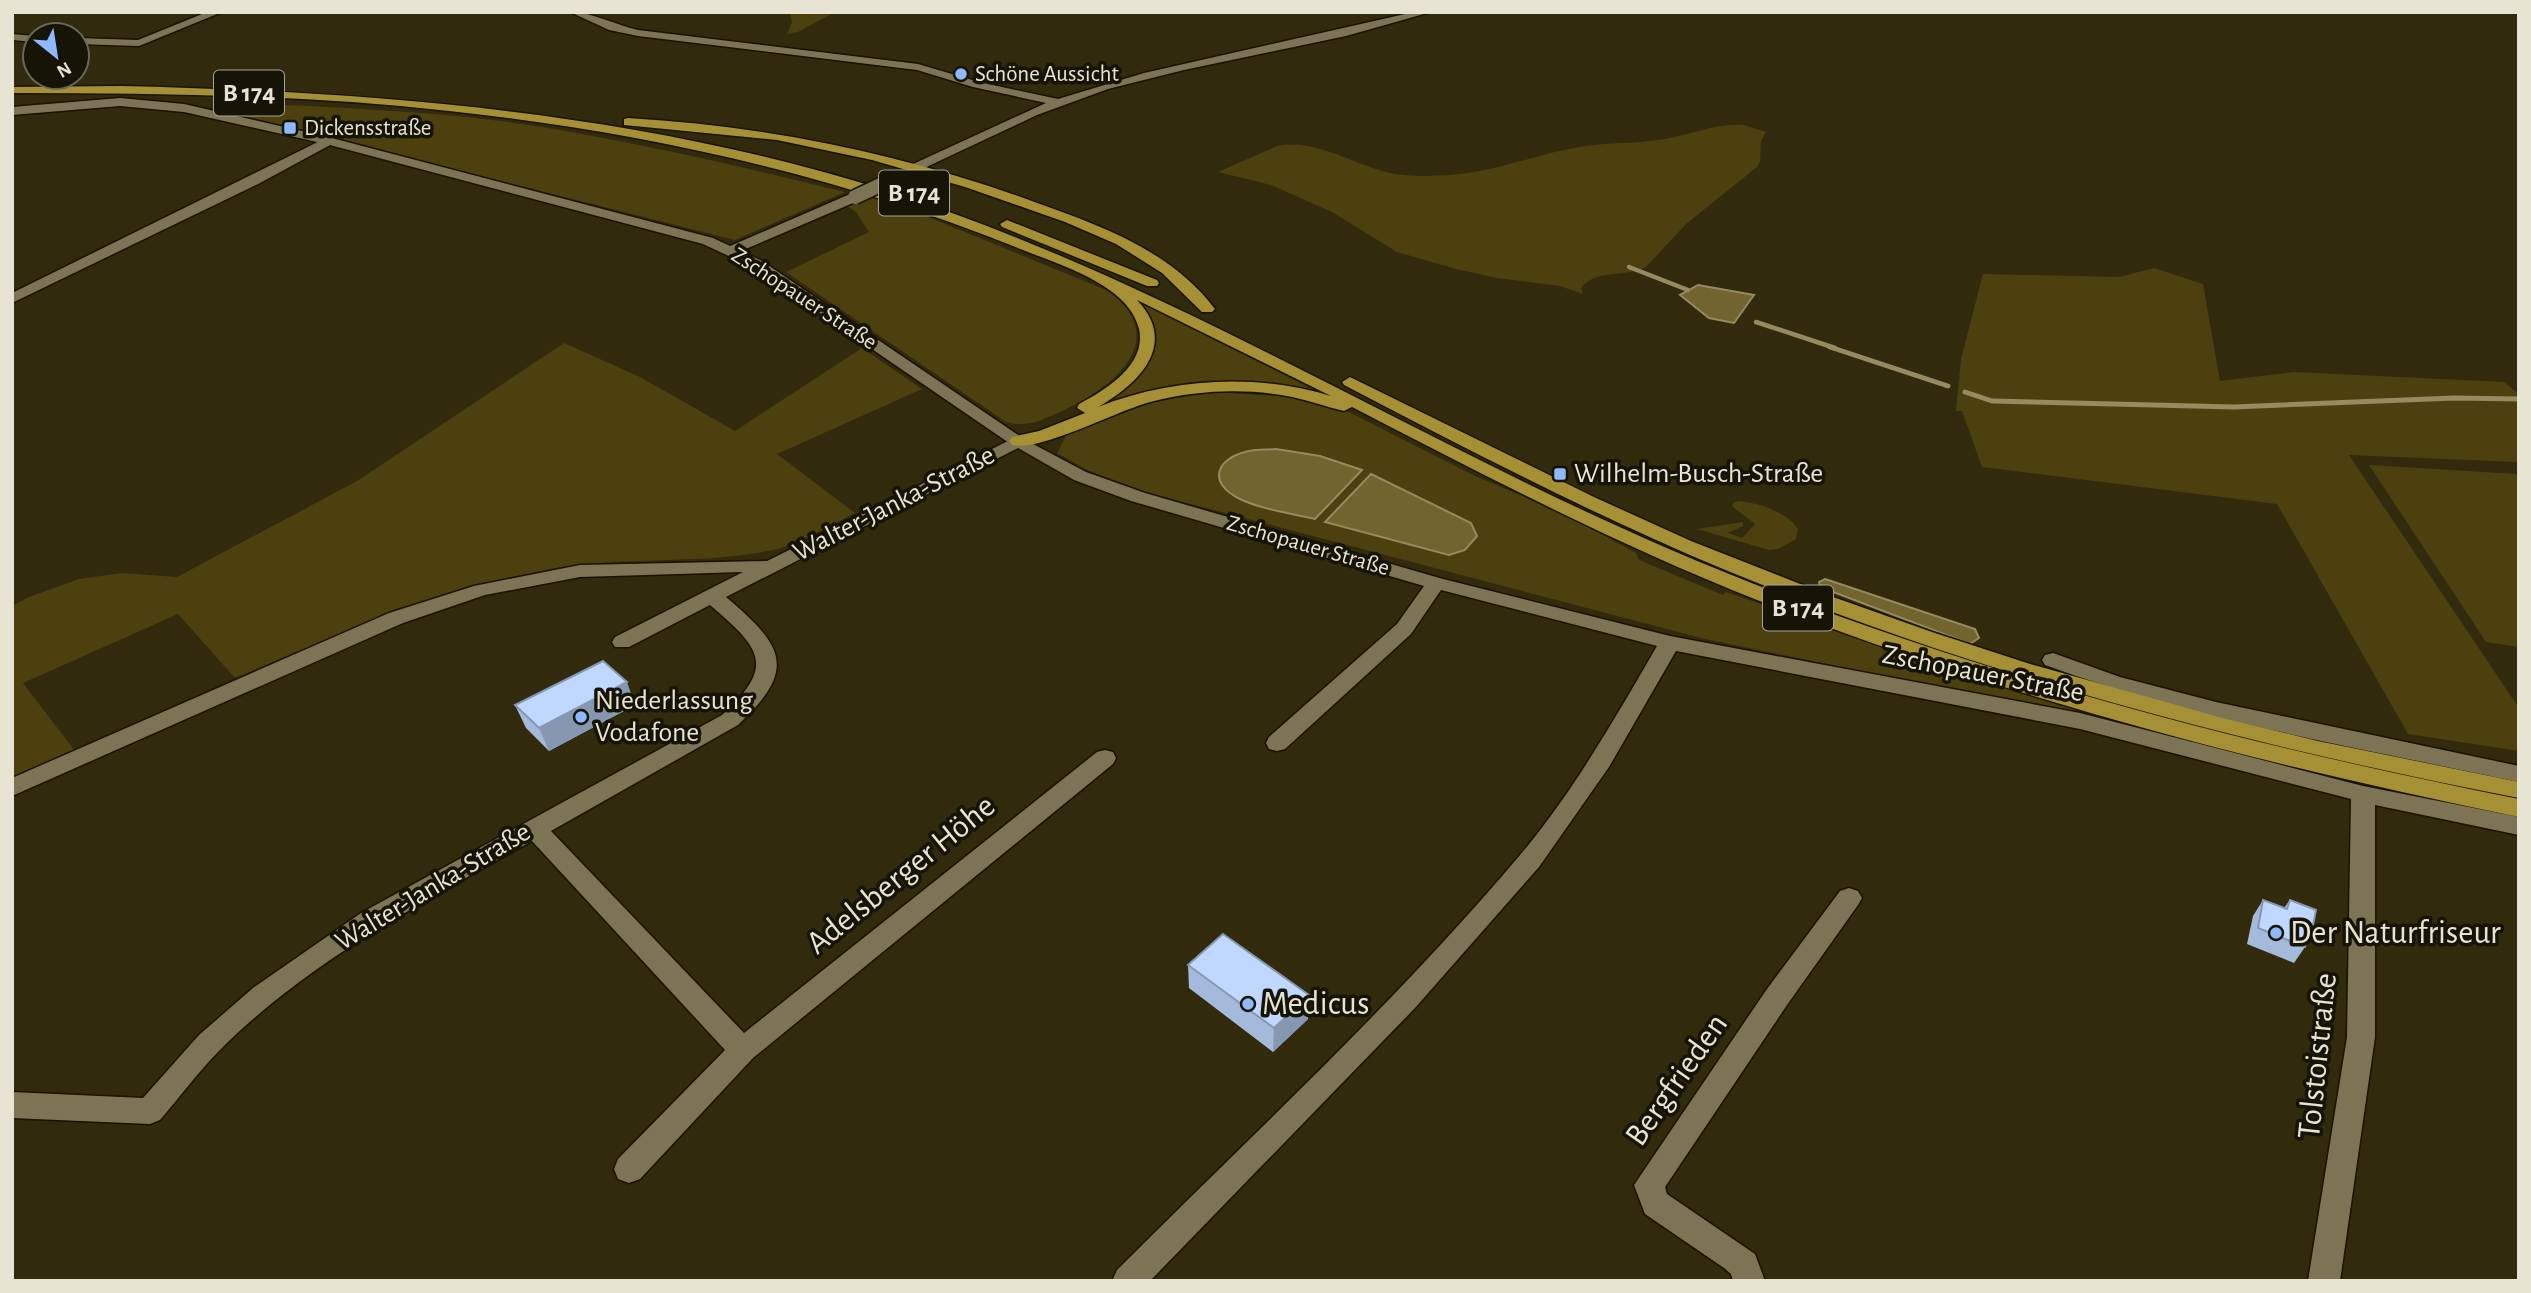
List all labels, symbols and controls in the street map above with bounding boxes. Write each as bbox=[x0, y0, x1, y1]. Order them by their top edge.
north arrow bbox=[21, 21, 91, 91]
text: N bbox=[53, 58, 74, 81]
place label: Schöne Aussicht bbox=[975, 63, 1120, 86]
marker: Schöne Aussicht bbox=[953, 66, 969, 82]
road number: B 174 bbox=[214, 71, 284, 116]
place label: Dickensstraße bbox=[304, 117, 431, 140]
marker: Dickensstraße bbox=[282, 120, 298, 136]
road number: B 174 bbox=[879, 170, 949, 216]
street label: Zschopauer Straße bbox=[727, 244, 881, 354]
street label: Walter-Janka-Straße bbox=[789, 441, 999, 567]
place label: Wilhelm-Busch-Straße bbox=[1574, 460, 1823, 488]
marker: Wilhelm-Busch-Straße bbox=[1552, 466, 1568, 482]
street label: Zschopauer Straße bbox=[1224, 512, 1392, 580]
road number: B 174 bbox=[1763, 586, 1833, 630]
street label: Zschopauer Straße bbox=[1880, 641, 2086, 707]
place label: Niederlassung Vodafone bbox=[595, 687, 753, 747]
marker: Niederlassung Vodafone bbox=[573, 709, 589, 725]
street label: Adelsberger Höhe bbox=[801, 789, 1001, 961]
street label: Walter-Janka-Straße bbox=[331, 818, 535, 956]
place label: Der Naturfriseur bbox=[2290, 917, 2501, 950]
marker: Der Naturfriseur bbox=[2268, 925, 2284, 941]
street label: Tolstoistraße bbox=[2293, 971, 2343, 1141]
place label: Medicus bbox=[1262, 988, 1369, 1021]
marker: Medicus bbox=[1240, 996, 1256, 1012]
street label: Bergfrieden bbox=[1620, 1008, 1734, 1152]

